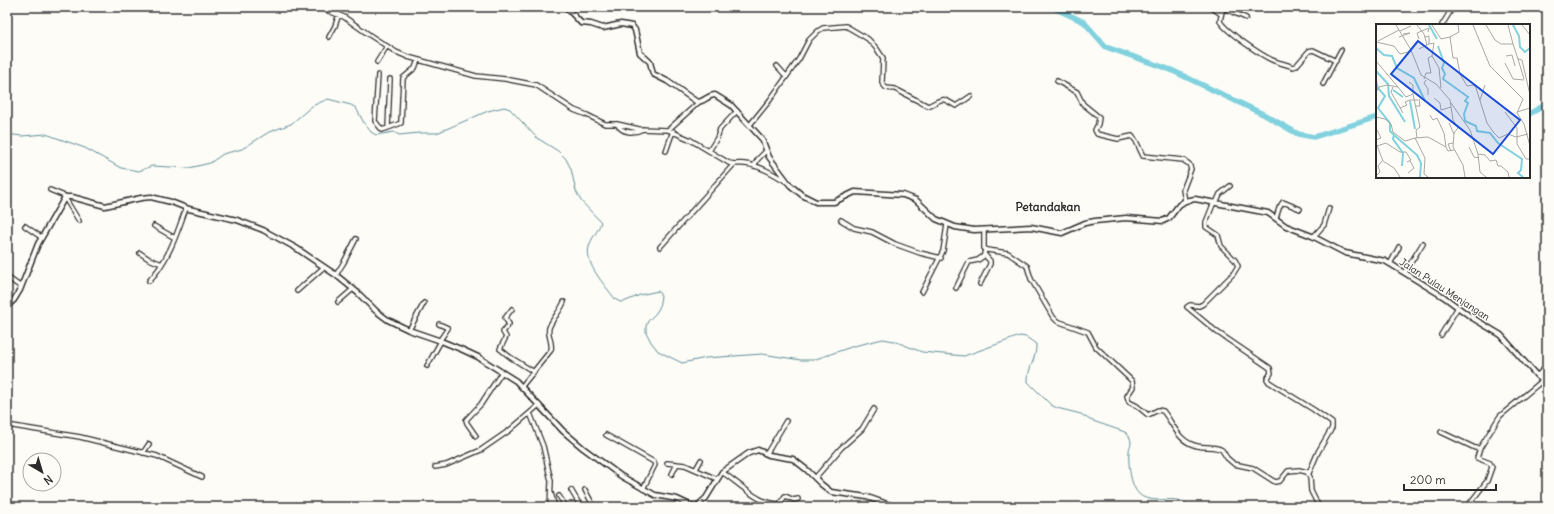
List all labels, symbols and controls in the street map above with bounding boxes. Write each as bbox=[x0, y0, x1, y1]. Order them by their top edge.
inset map bbox=[1376, 24, 1530, 178]
district label: Petandakan bbox=[1016, 199, 1080, 214]
street label: Jalan Pulau Menjangan bbox=[1397, 255, 1492, 324]
north arrow bbox=[22, 452, 62, 492]
scale bar bbox=[1404, 466, 1496, 492]
text: N bbox=[41, 472, 55, 488]
text: 200 m bbox=[1410, 472, 1446, 487]

